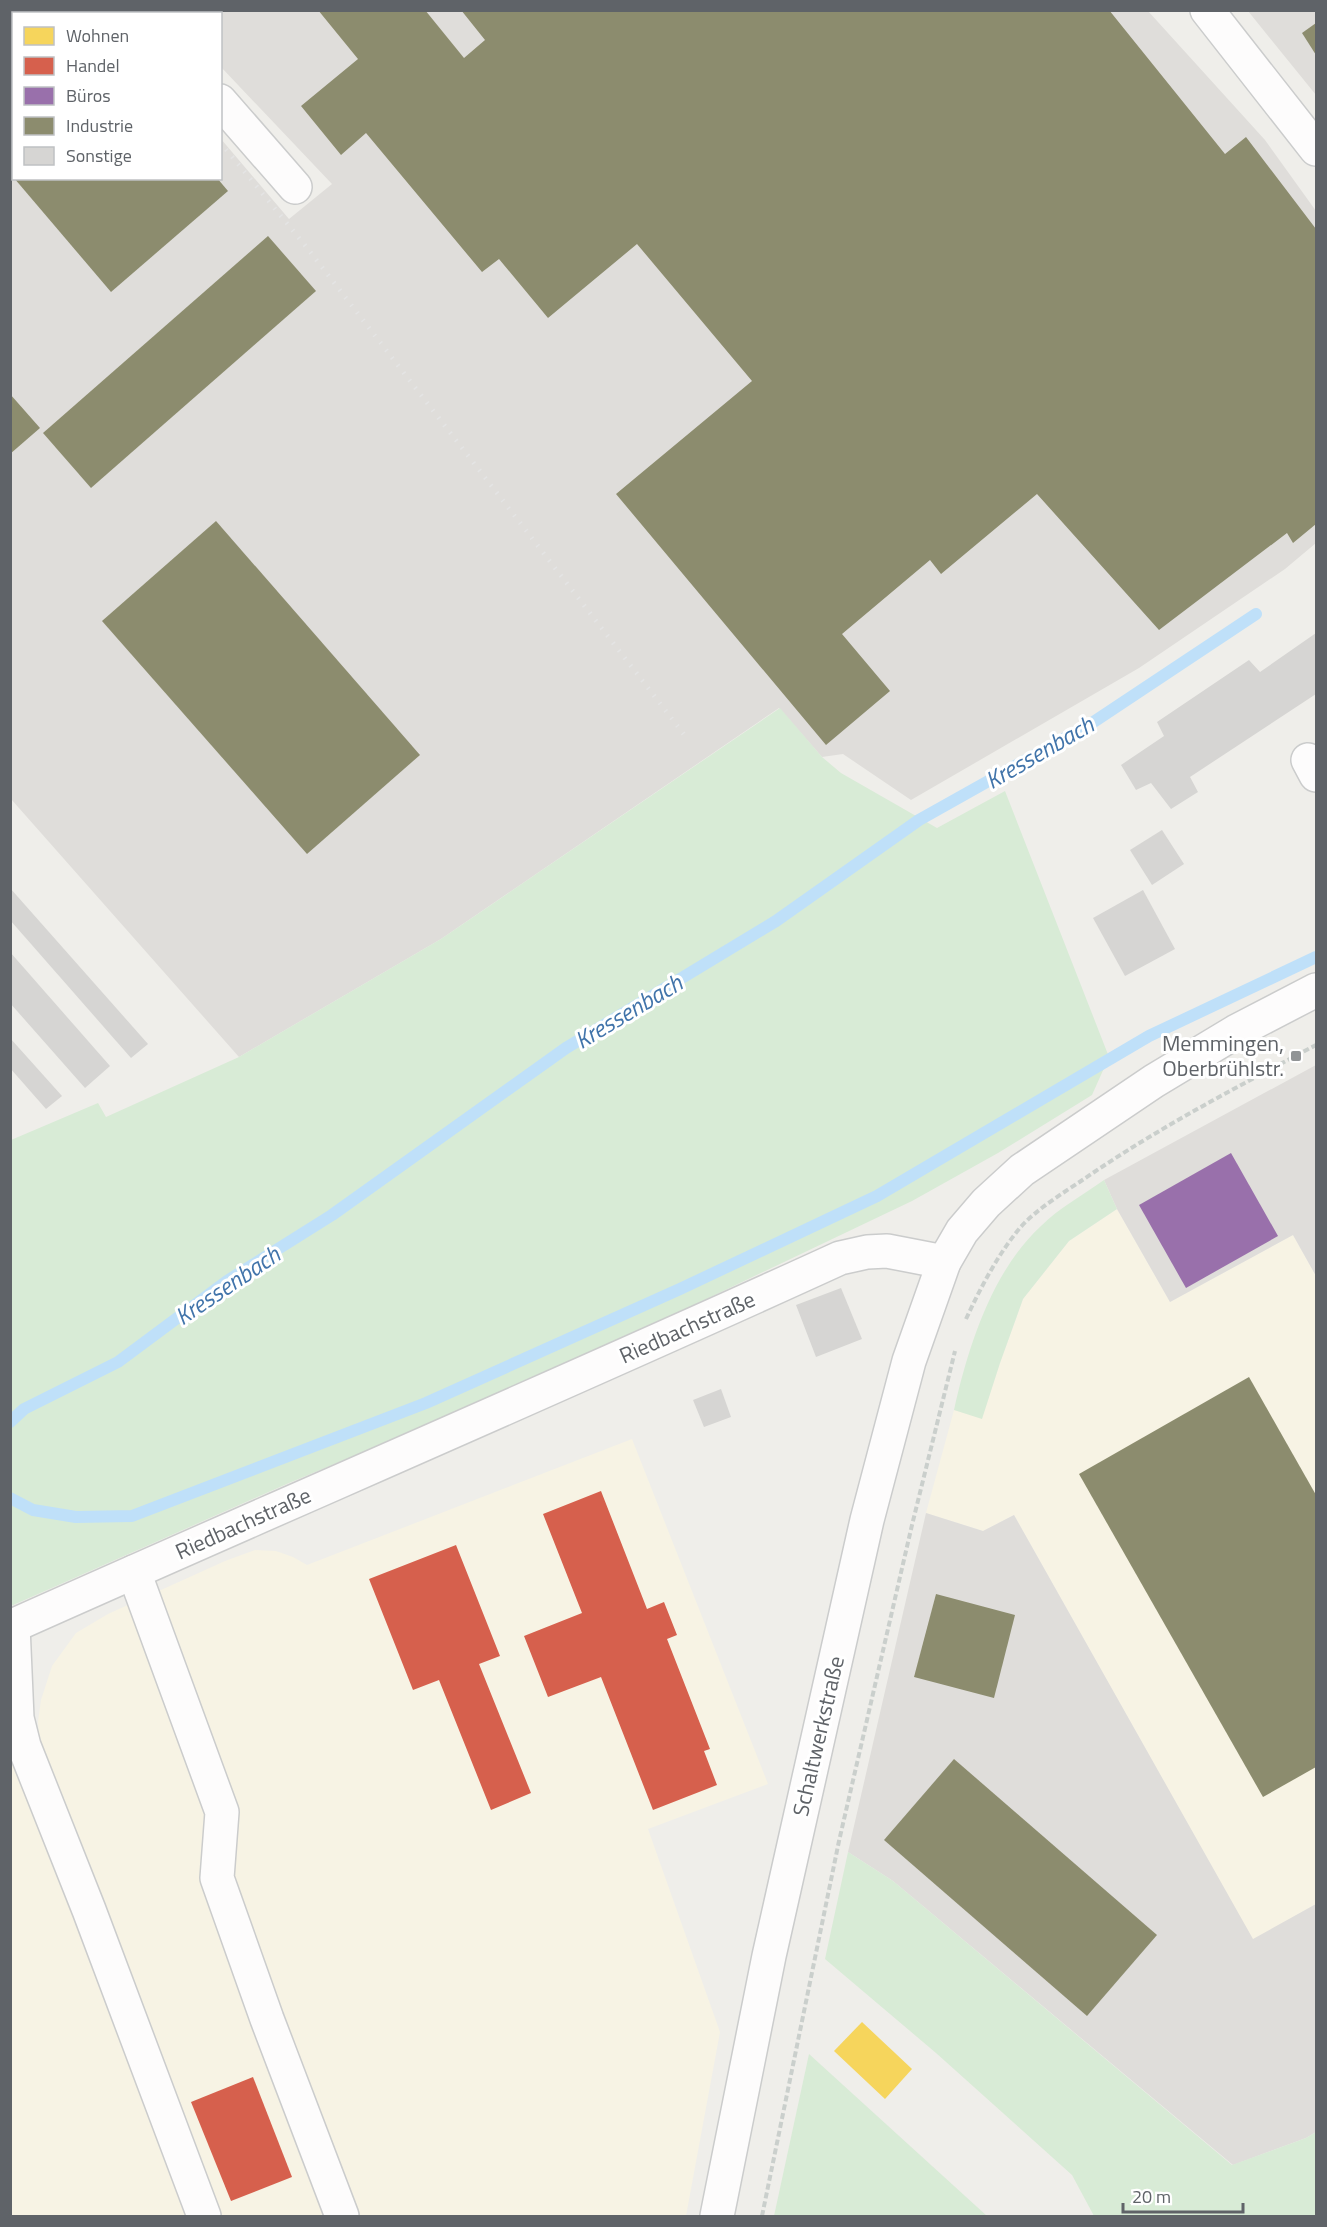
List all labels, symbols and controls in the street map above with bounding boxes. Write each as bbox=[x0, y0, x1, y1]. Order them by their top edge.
legend bbox=[12, 12, 222, 180]
text: Wohnen bbox=[66, 22, 129, 49]
text: Handel bbox=[66, 52, 120, 79]
text: Büros bbox=[66, 82, 111, 109]
text: Industrie bbox=[66, 112, 133, 139]
text: Sonstige bbox=[66, 142, 132, 169]
water label: Kressenbach bbox=[978, 706, 1101, 798]
water label: Kressenbach bbox=[567, 964, 690, 1057]
place label: Memmingen, Oberbrühlstr. bbox=[1162, 1026, 1284, 1085]
marker: Memmingen, Oberbrühlstr. bbox=[1289, 1049, 1303, 1063]
water label: Kressenbach bbox=[167, 1236, 288, 1334]
street label: Riedbachstraße bbox=[614, 1282, 760, 1372]
street label: Riedbachstraße bbox=[170, 1478, 316, 1568]
street label: Schaltwerkstraße bbox=[783, 1653, 853, 1819]
scale bar bbox=[1123, 2176, 1243, 2214]
text: 20 m bbox=[1132, 2183, 1171, 2210]

